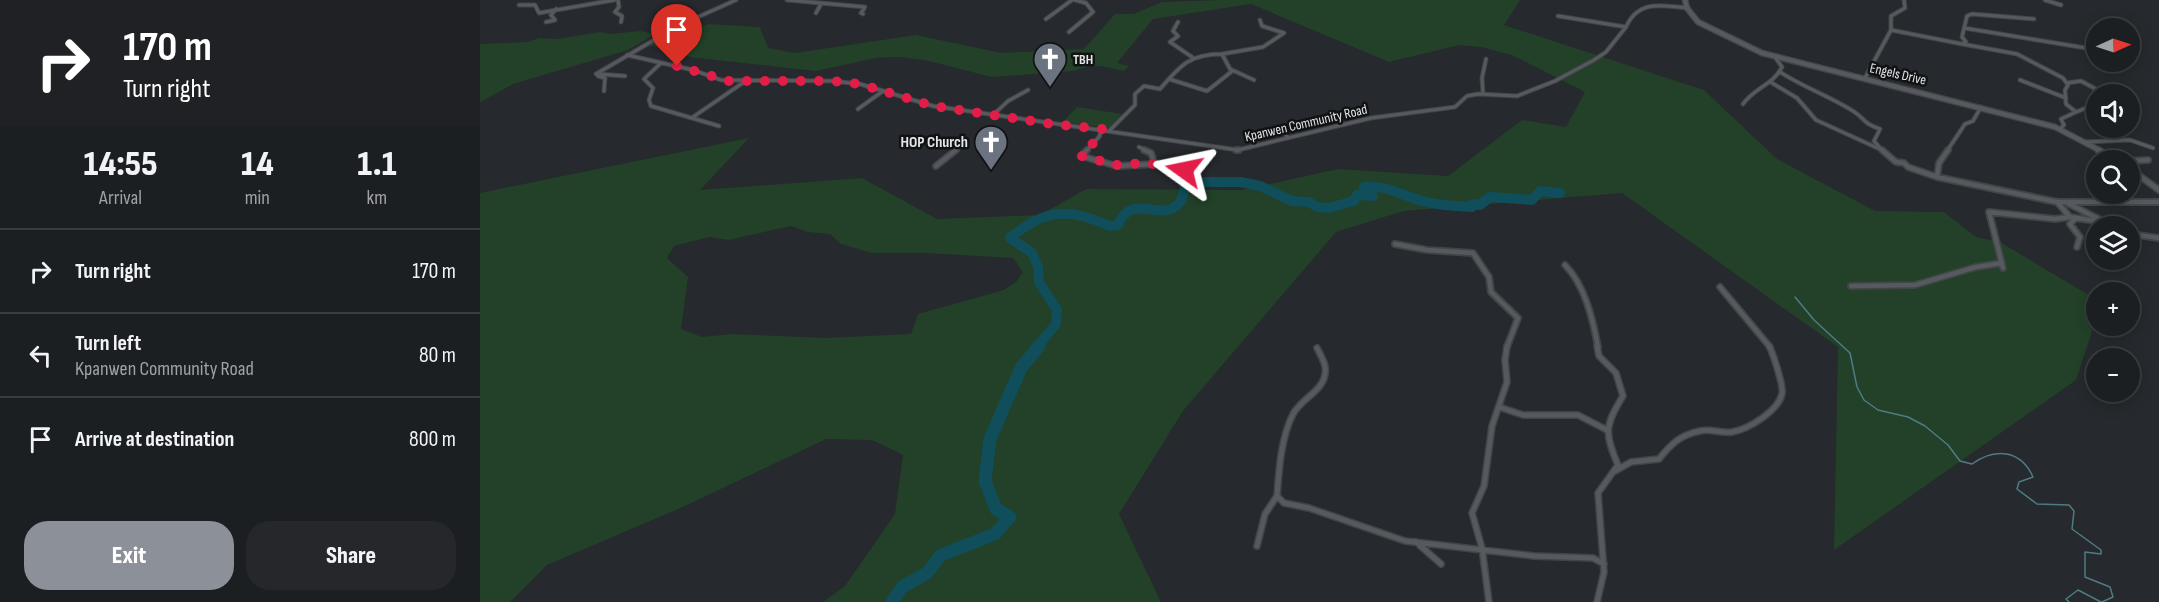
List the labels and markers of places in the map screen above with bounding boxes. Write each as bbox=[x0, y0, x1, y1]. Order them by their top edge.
pin bbox=[651, 4, 702, 66]
church icon: TBH bbox=[1032, 41, 1068, 88]
place label: TBH bbox=[1073, 51, 1093, 68]
church icon: HOP Church bbox=[973, 124, 1009, 171]
place label: HOP Church bbox=[900, 133, 968, 152]

